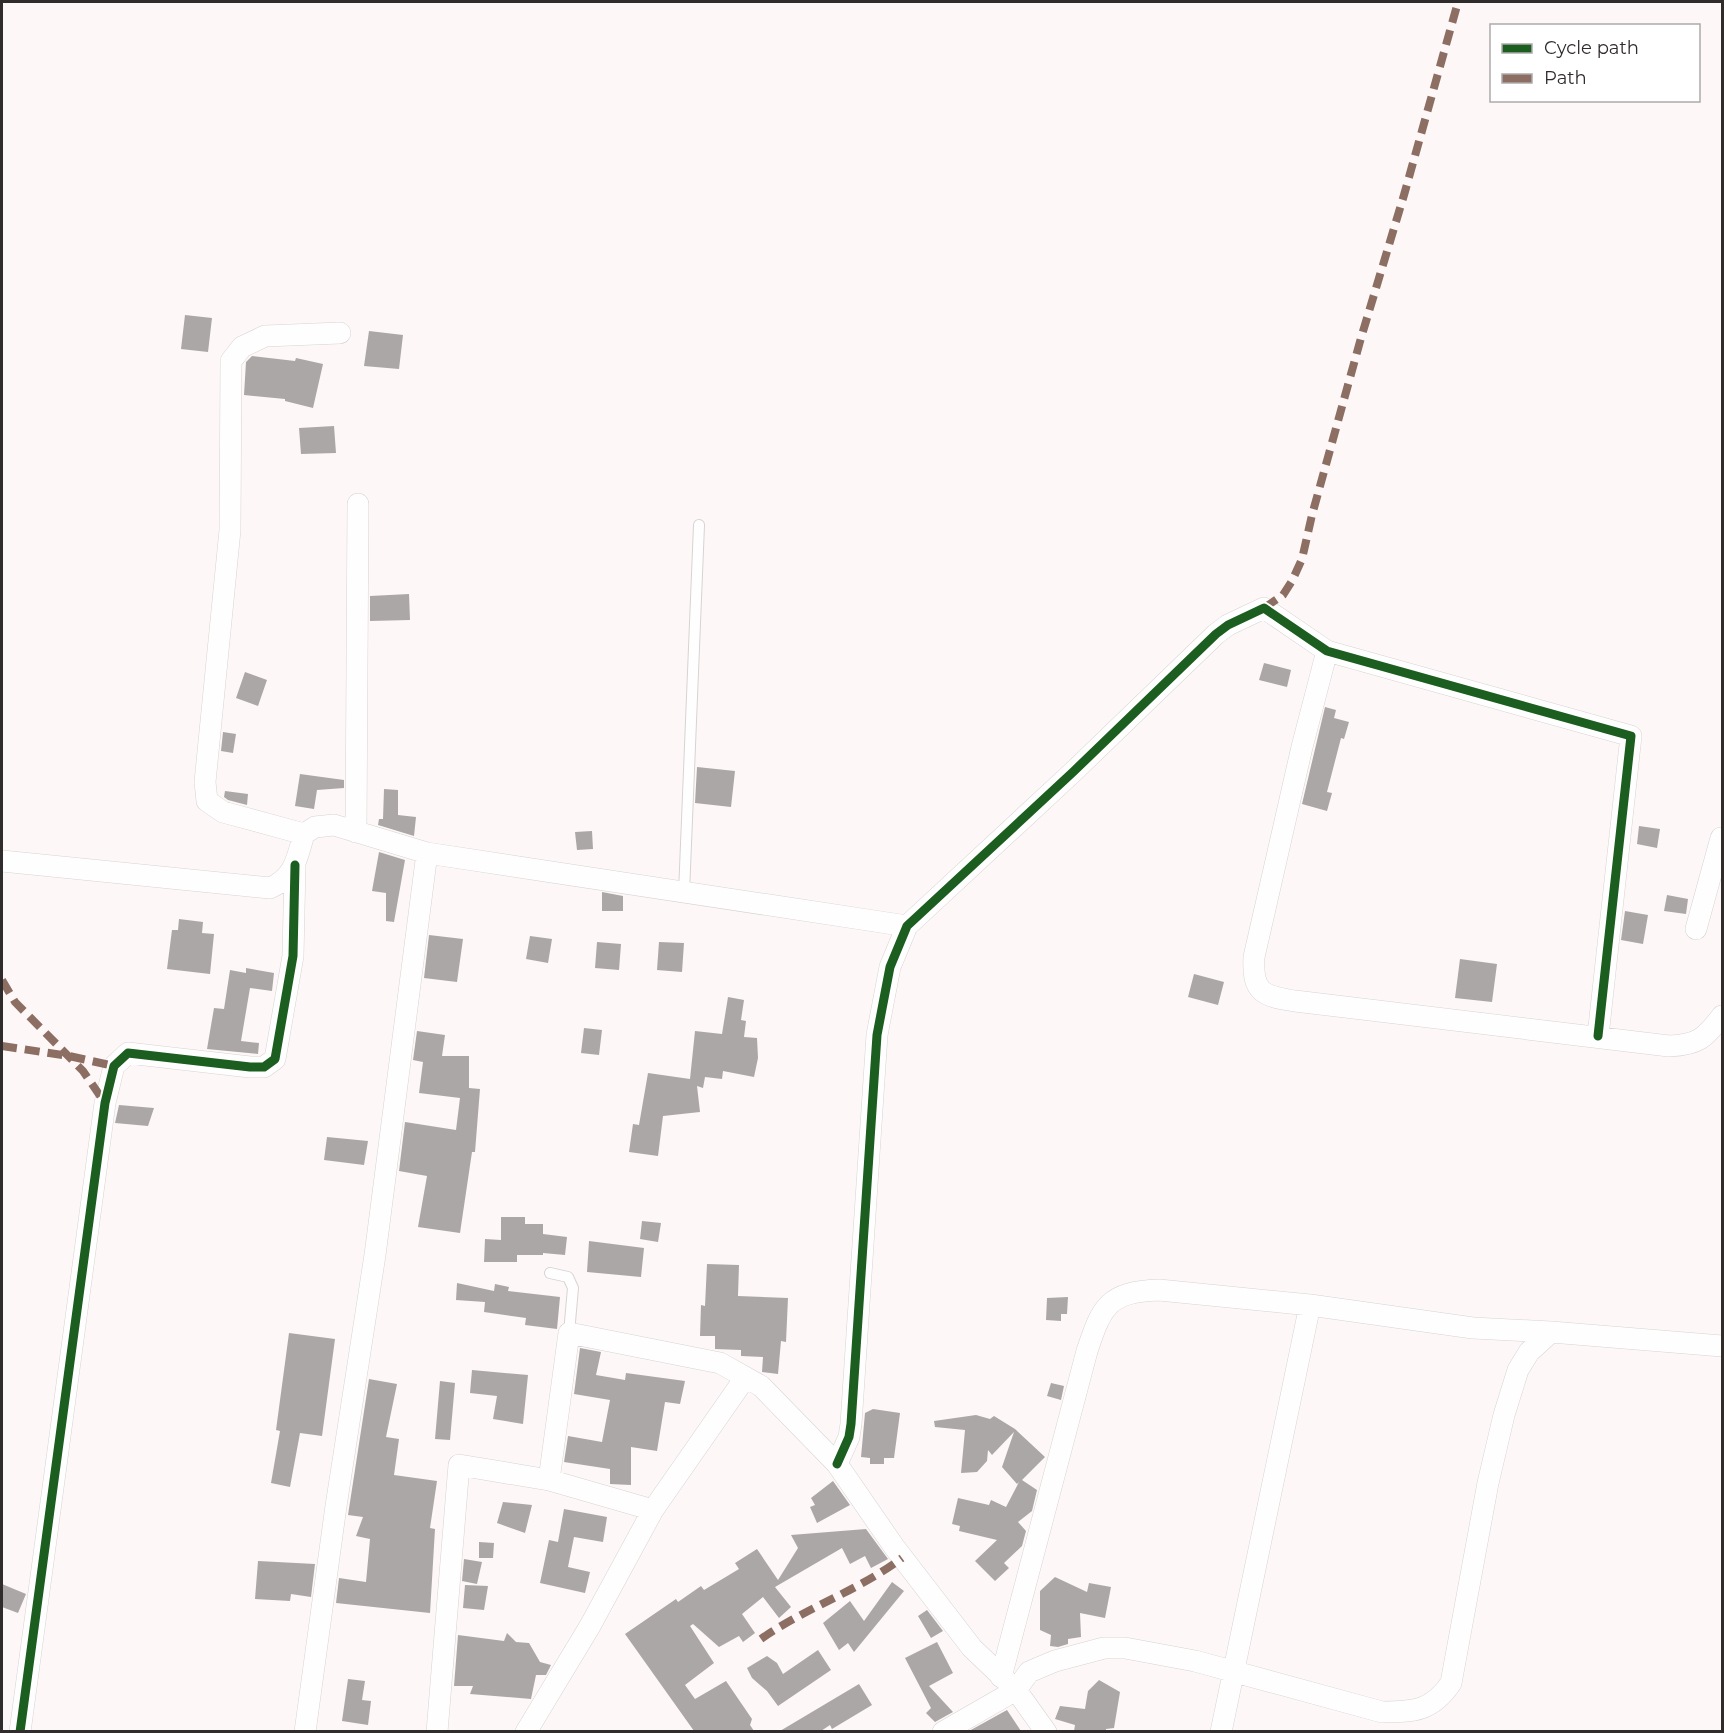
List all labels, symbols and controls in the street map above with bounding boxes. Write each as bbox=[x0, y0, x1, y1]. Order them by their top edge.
legend bbox=[1490, 24, 1700, 102]
text: Cycle path bbox=[1544, 37, 1639, 59]
text: Path bbox=[1544, 67, 1587, 89]

